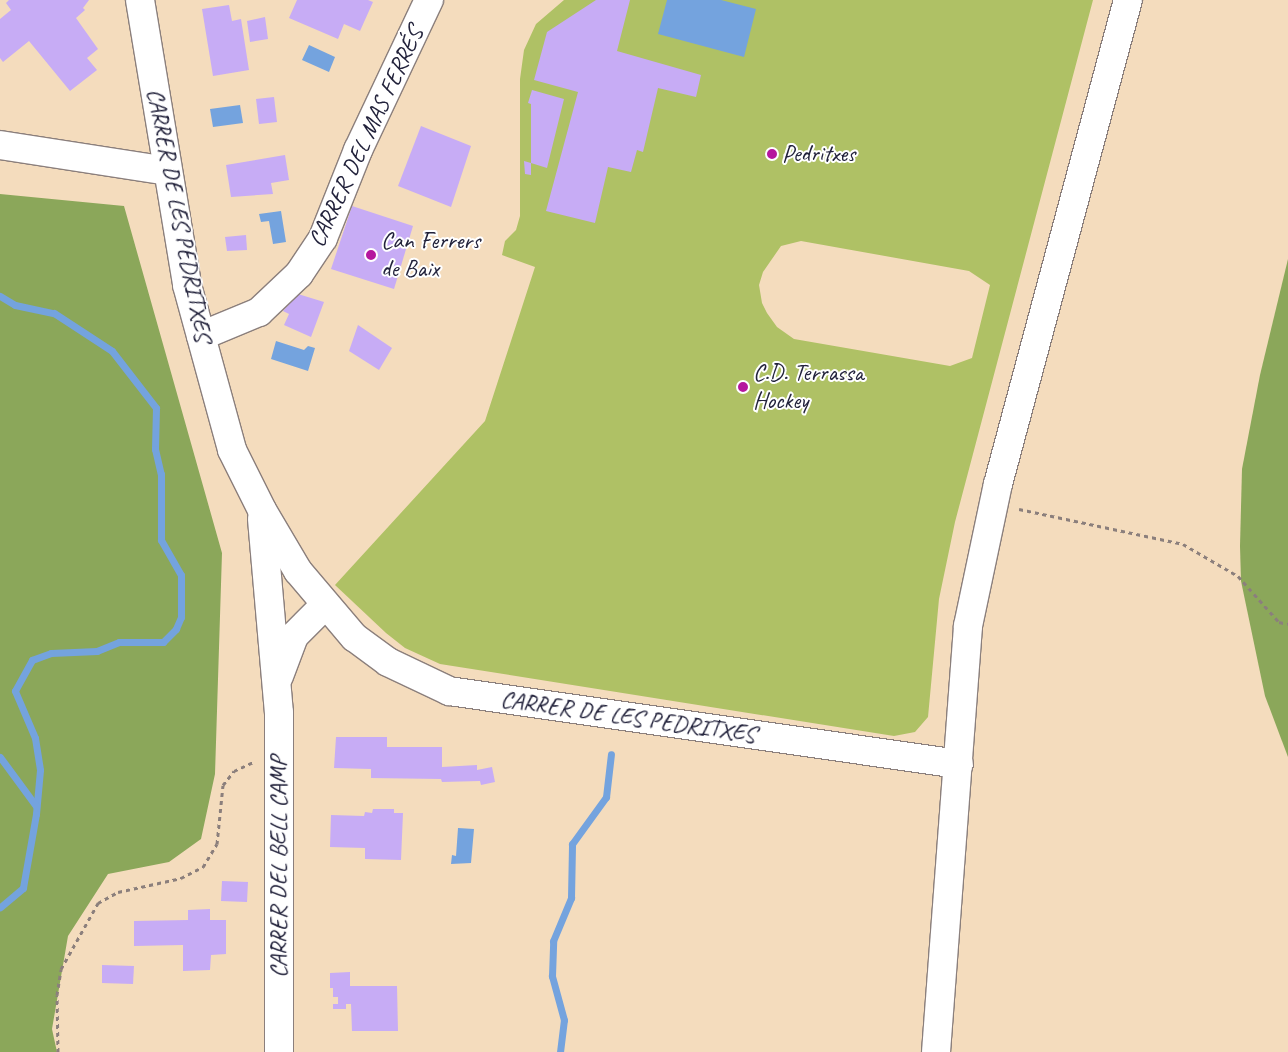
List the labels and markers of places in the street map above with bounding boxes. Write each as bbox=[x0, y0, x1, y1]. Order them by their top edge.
place label: Pedritxes bbox=[782, 140, 855, 168]
marker: Pedritxes bbox=[766, 148, 778, 160]
place label: Can Ferrers de Baix bbox=[381, 227, 480, 283]
marker: Can Ferrers de Baix bbox=[365, 249, 377, 261]
place label: C.D. Terrassa Hockey bbox=[753, 359, 863, 415]
marker: C.D. Terrassa Hockey bbox=[737, 381, 749, 393]

